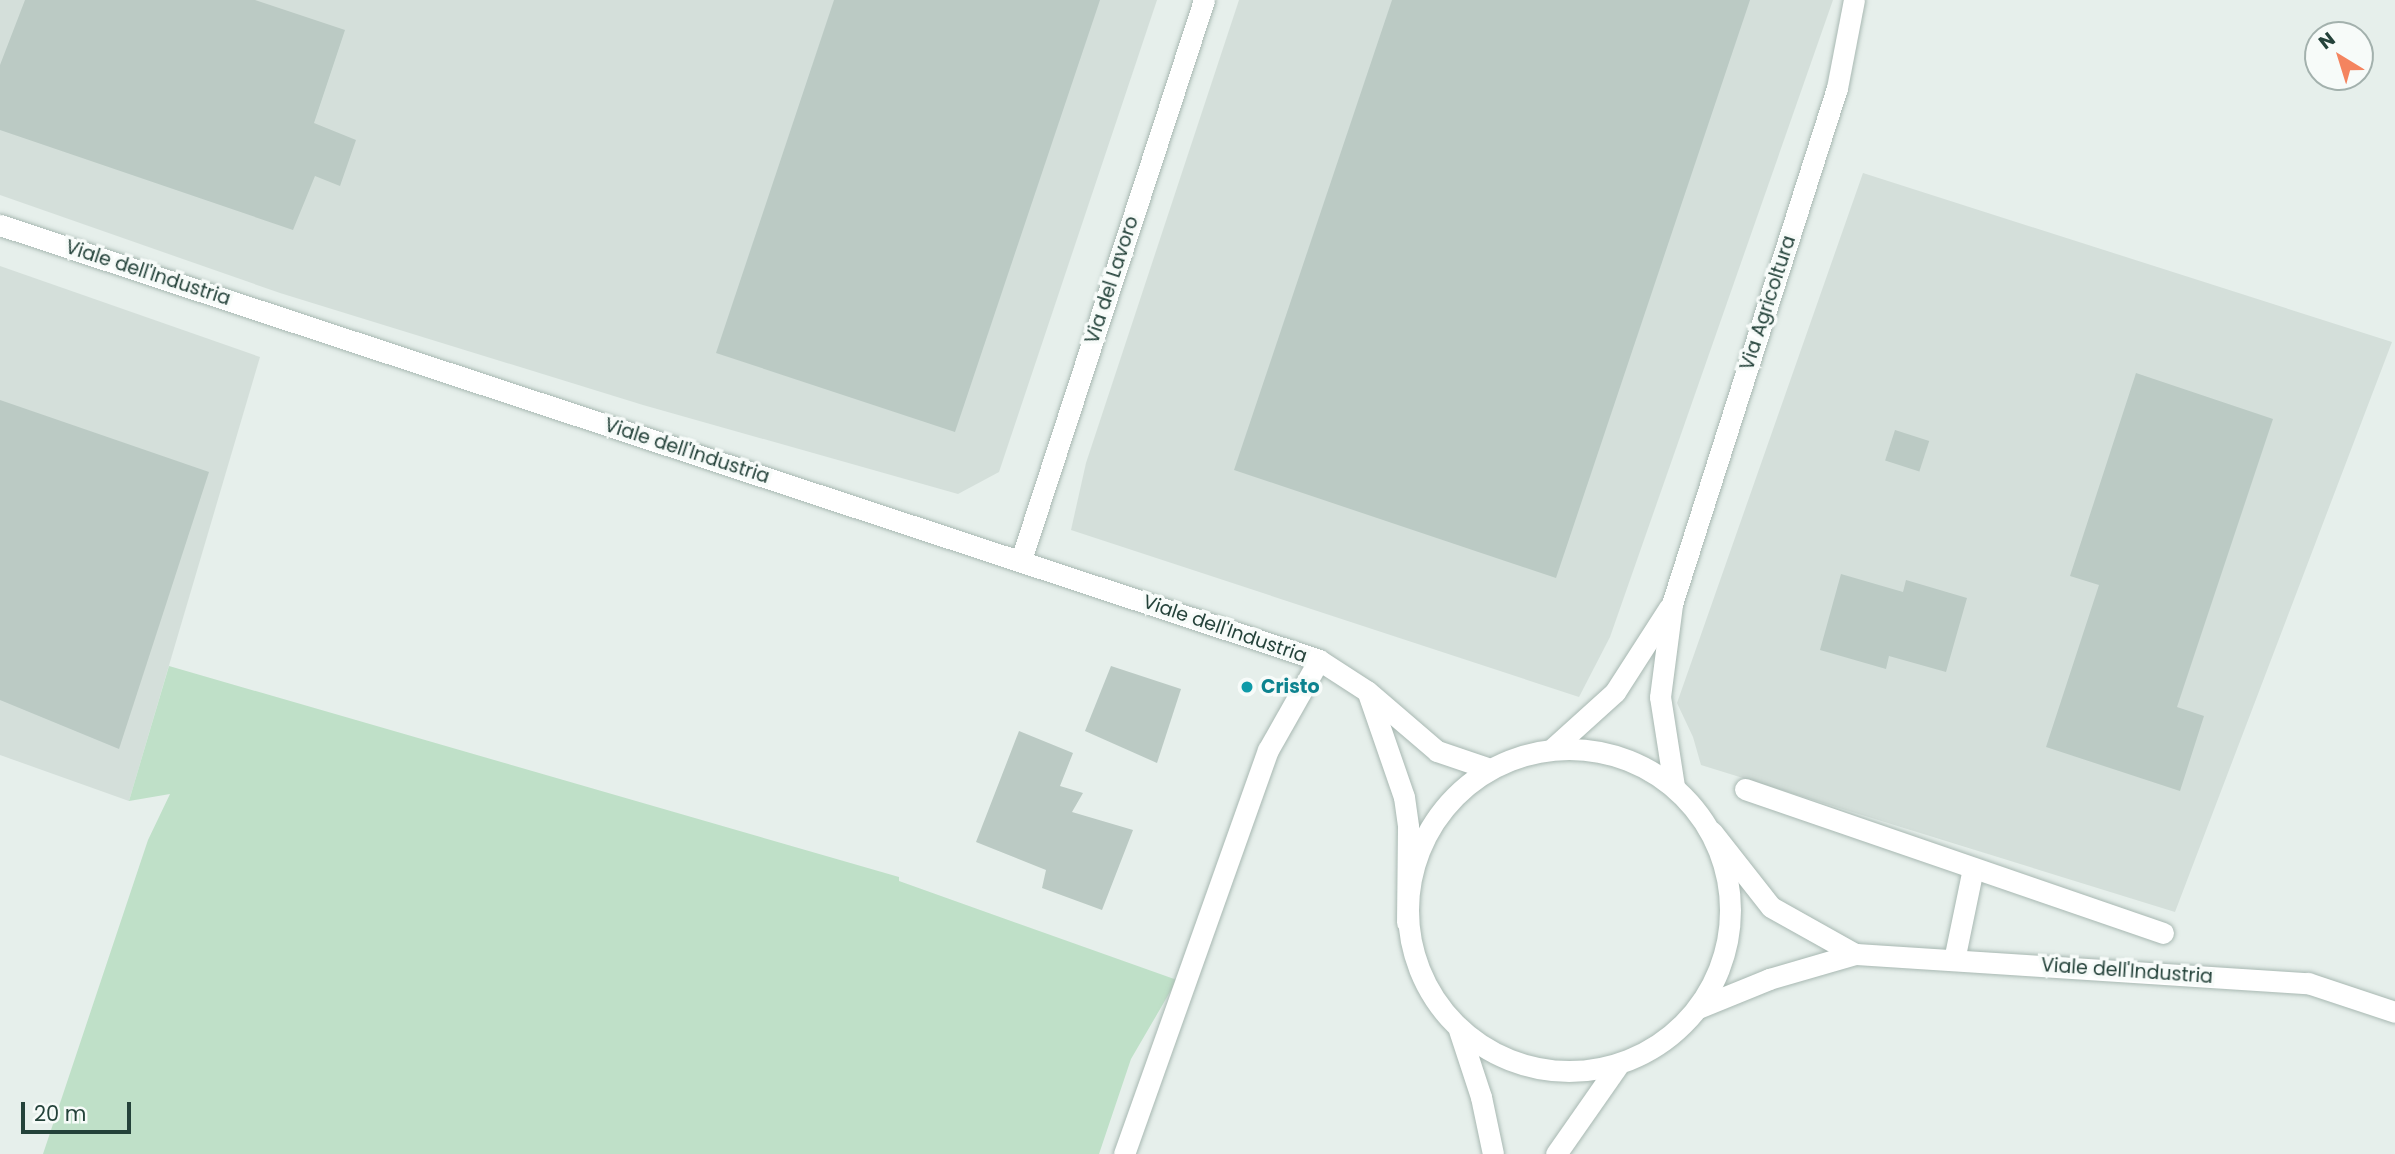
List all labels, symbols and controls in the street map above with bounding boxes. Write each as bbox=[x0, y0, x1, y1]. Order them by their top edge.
north arrow bbox=[2304, 21, 2374, 91]
text: N bbox=[2313, 26, 2341, 56]
street label: Via del Lavoro bbox=[1081, 213, 1143, 347]
street label: Via Agricoltura bbox=[1735, 233, 1801, 373]
street label: Viale dell'Industria bbox=[63, 236, 233, 310]
street label: Viale dell'Industria bbox=[602, 414, 772, 488]
street label: Viale dell'Industria bbox=[1140, 590, 1310, 668]
place label: Cristo bbox=[1261, 676, 1320, 698]
marker: Cristo bbox=[1239, 679, 1255, 695]
street label: Viale dell'Industria bbox=[2040, 954, 2214, 988]
scale bar bbox=[24, 1088, 135, 1132]
text: 20 m bbox=[34, 1099, 87, 1128]

